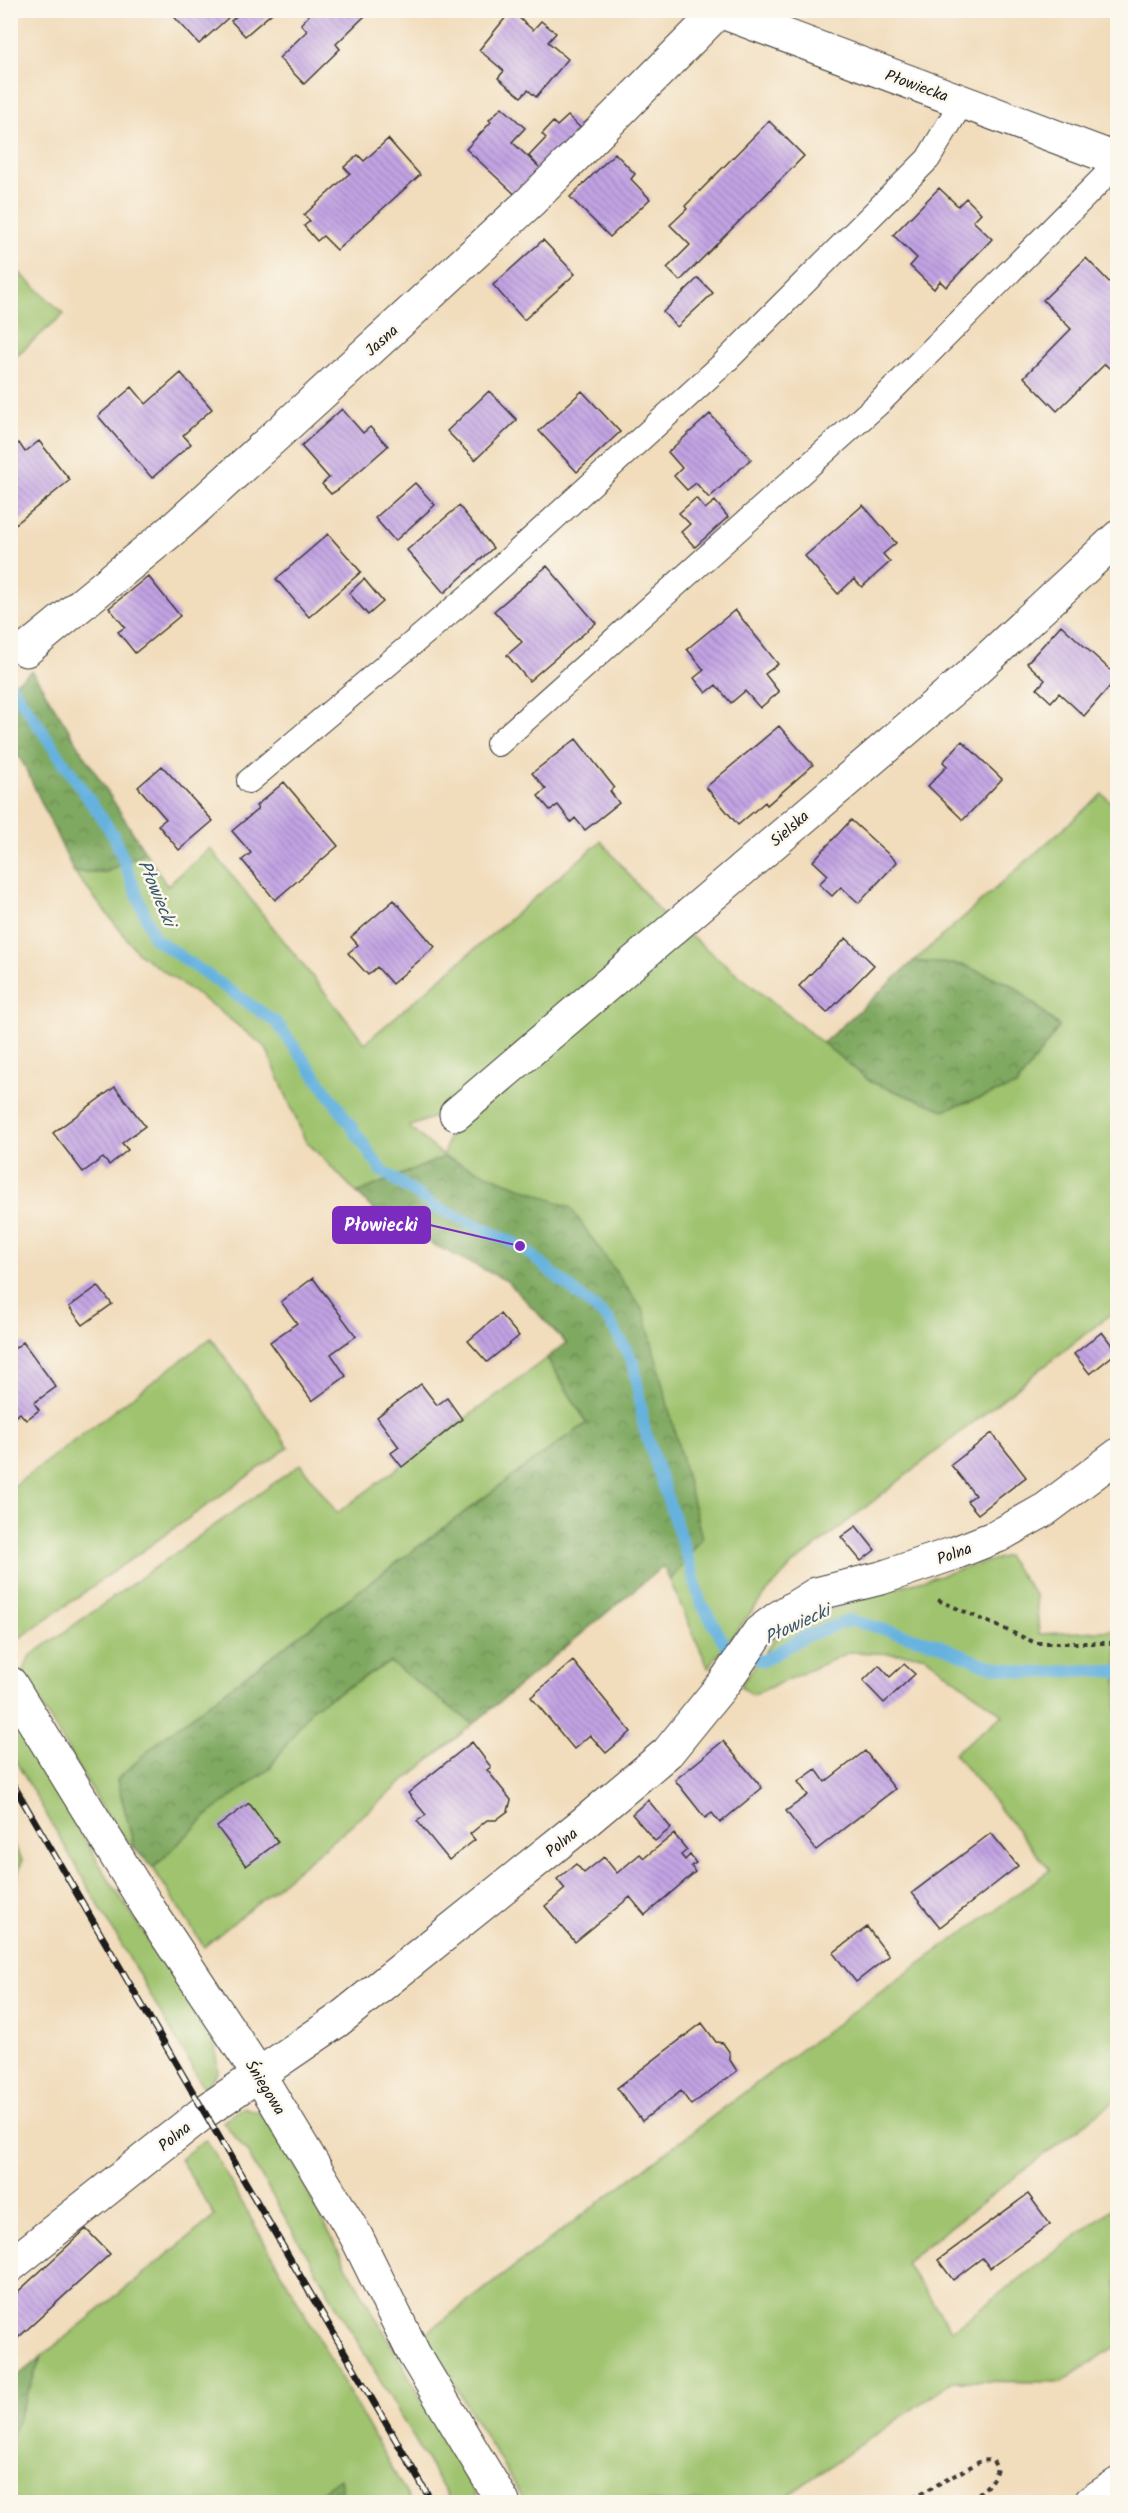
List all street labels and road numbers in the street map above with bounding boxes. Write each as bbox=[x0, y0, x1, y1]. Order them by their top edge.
street label: Płowiecka bbox=[881, 63, 952, 109]
street label: Jasna bbox=[360, 319, 404, 363]
street label: Sielska bbox=[765, 805, 815, 853]
street label: Polna bbox=[933, 1537, 976, 1572]
street label: Polna bbox=[540, 1822, 584, 1864]
street label: Śniegowa bbox=[238, 2055, 292, 2120]
street label: Polna bbox=[153, 2116, 197, 2158]

